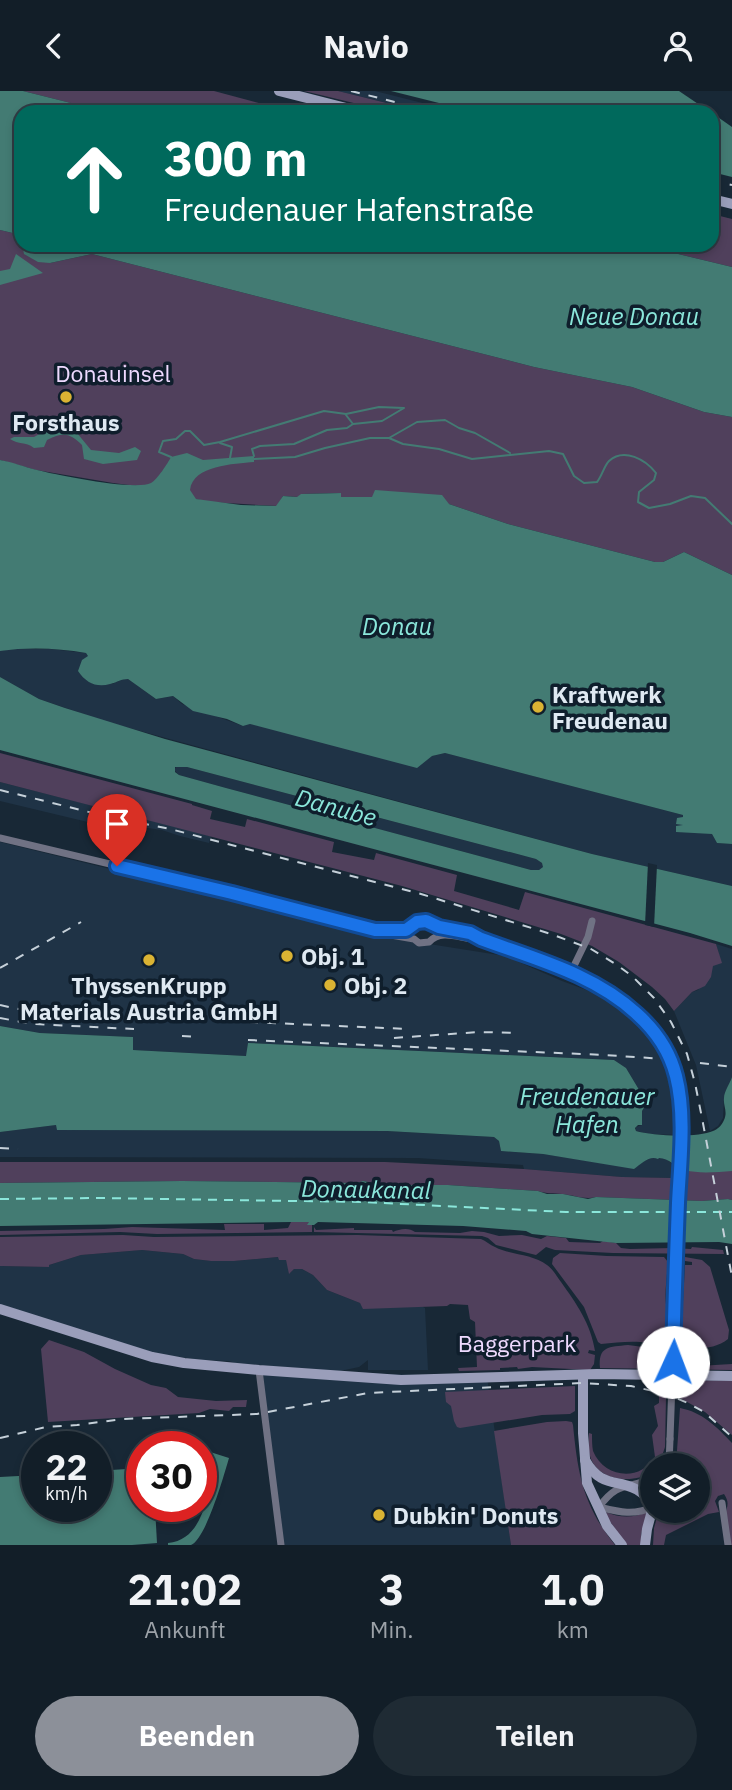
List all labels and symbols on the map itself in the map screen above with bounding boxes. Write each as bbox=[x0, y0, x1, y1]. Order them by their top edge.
water label: Neue Donau bbox=[569, 300, 699, 332]
park label: Donauinsel bbox=[55, 358, 171, 388]
marker: Forsthaus bbox=[58, 389, 74, 405]
place label: Forsthaus bbox=[12, 407, 120, 437]
water label: Donau bbox=[362, 610, 432, 642]
place label: Kraftwerk Freudenau bbox=[552, 679, 668, 735]
marker: Kraftwerk Freudenau bbox=[530, 699, 546, 715]
water label: Danube bbox=[292, 781, 380, 833]
pin bbox=[87, 794, 147, 866]
place label: Obj. 1 bbox=[301, 941, 365, 971]
marker: Obj. 1 bbox=[279, 948, 295, 964]
marker: ThyssenKrupp Materials Austria GmbH bbox=[141, 952, 157, 968]
place label: ThyssenKrupp Materials Austria GmbH bbox=[20, 970, 278, 1026]
place label: Obj. 2 bbox=[344, 970, 407, 1000]
marker: Obj. 2 bbox=[322, 977, 338, 993]
water label: Freudenauer Hafen bbox=[519, 1080, 656, 1140]
water label: Donaukanal bbox=[301, 1172, 432, 1206]
position arrow bbox=[636, 1325, 710, 1399]
park label: Baggerpark bbox=[458, 1328, 576, 1358]
speed limit sign: 30 bbox=[126, 1431, 217, 1522]
place label: Dubkin' Donuts bbox=[393, 1500, 558, 1530]
marker: Dubkin' Donuts bbox=[371, 1507, 387, 1523]

